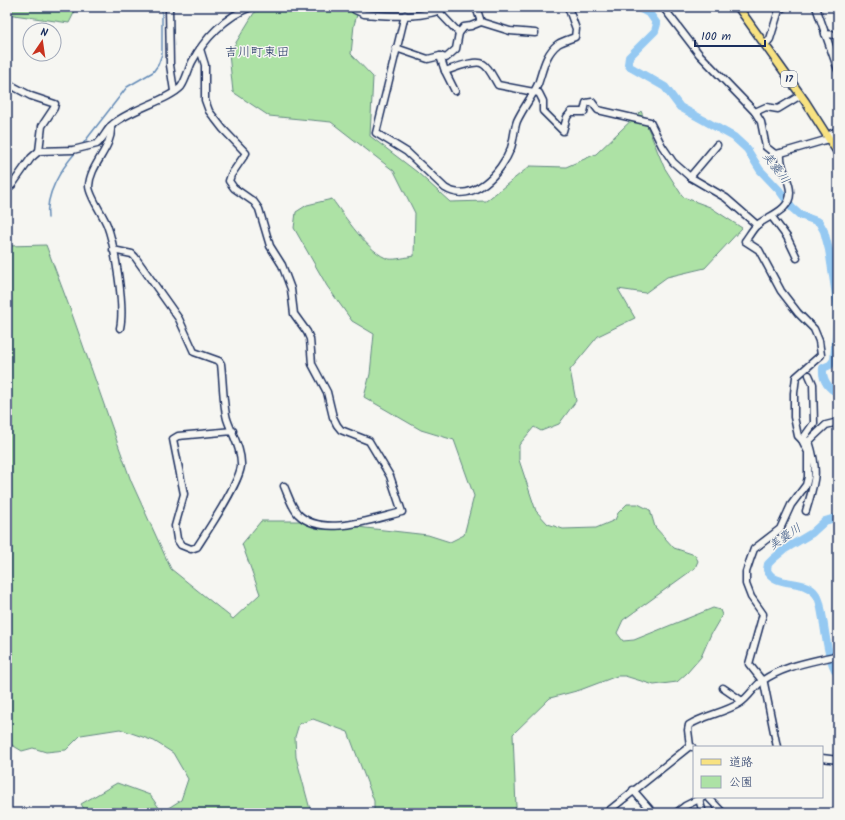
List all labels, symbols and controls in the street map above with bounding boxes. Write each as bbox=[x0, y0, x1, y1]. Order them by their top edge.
north arrow bbox=[22, 22, 62, 62]
scale bar bbox=[695, 22, 765, 48]
text: N bbox=[39, 24, 49, 43]
text: 100 m bbox=[701, 27, 732, 46]
district label: 吉川町東田 bbox=[224, 42, 290, 63]
road number: 17 bbox=[781, 71, 797, 87]
water label: 美嚢川 bbox=[758, 148, 794, 188]
water label: 美嚢川 bbox=[765, 519, 805, 555]
legend bbox=[693, 746, 823, 798]
text: 道路 bbox=[729, 753, 753, 772]
text: 公園 bbox=[729, 773, 753, 792]

